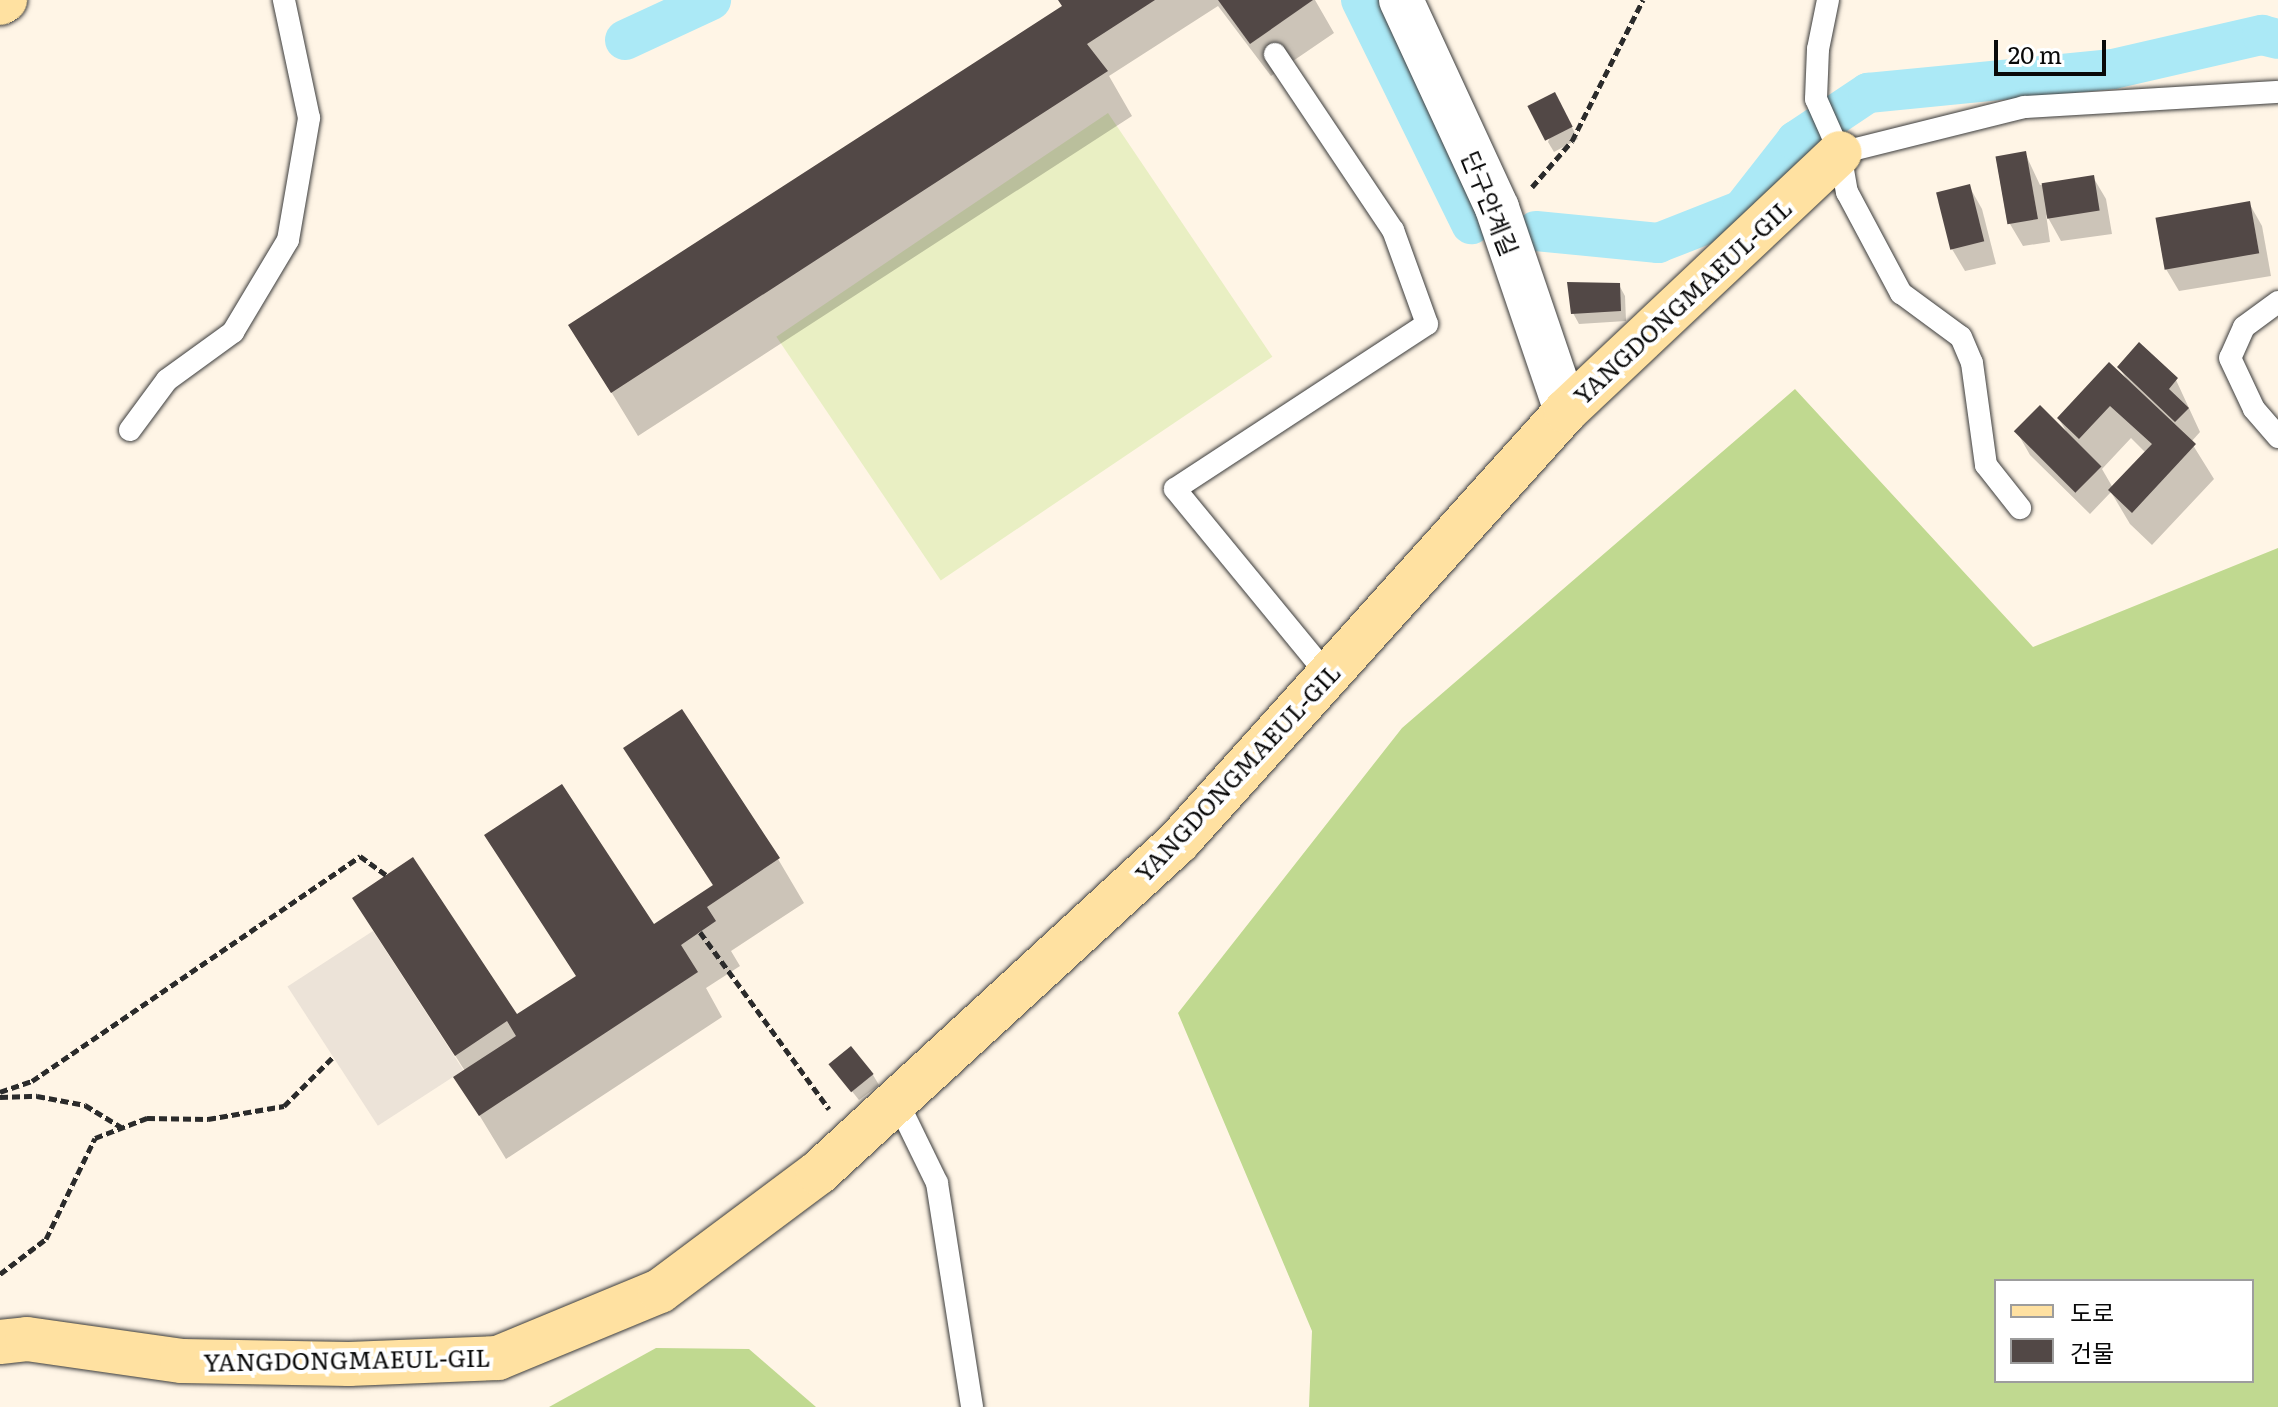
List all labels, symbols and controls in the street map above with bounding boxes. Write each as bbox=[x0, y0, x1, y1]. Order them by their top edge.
scale bar bbox=[1998, 24, 2110, 74]
text: 20 m bbox=[2008, 36, 2062, 71]
street label: 단구안계길 bbox=[1457, 146, 1525, 260]
street label: YANGDONGMAEUL-GIL bbox=[1567, 192, 1797, 410]
street label: YANGDONGMAEUL-GIL bbox=[1128, 657, 1346, 887]
legend bbox=[1994, 1279, 2254, 1383]
text: 도로 bbox=[2070, 1294, 2114, 1329]
text: 건물 bbox=[2070, 1334, 2114, 1369]
street label: YANGDONGMAEUL-GIL bbox=[203, 1342, 491, 1376]

